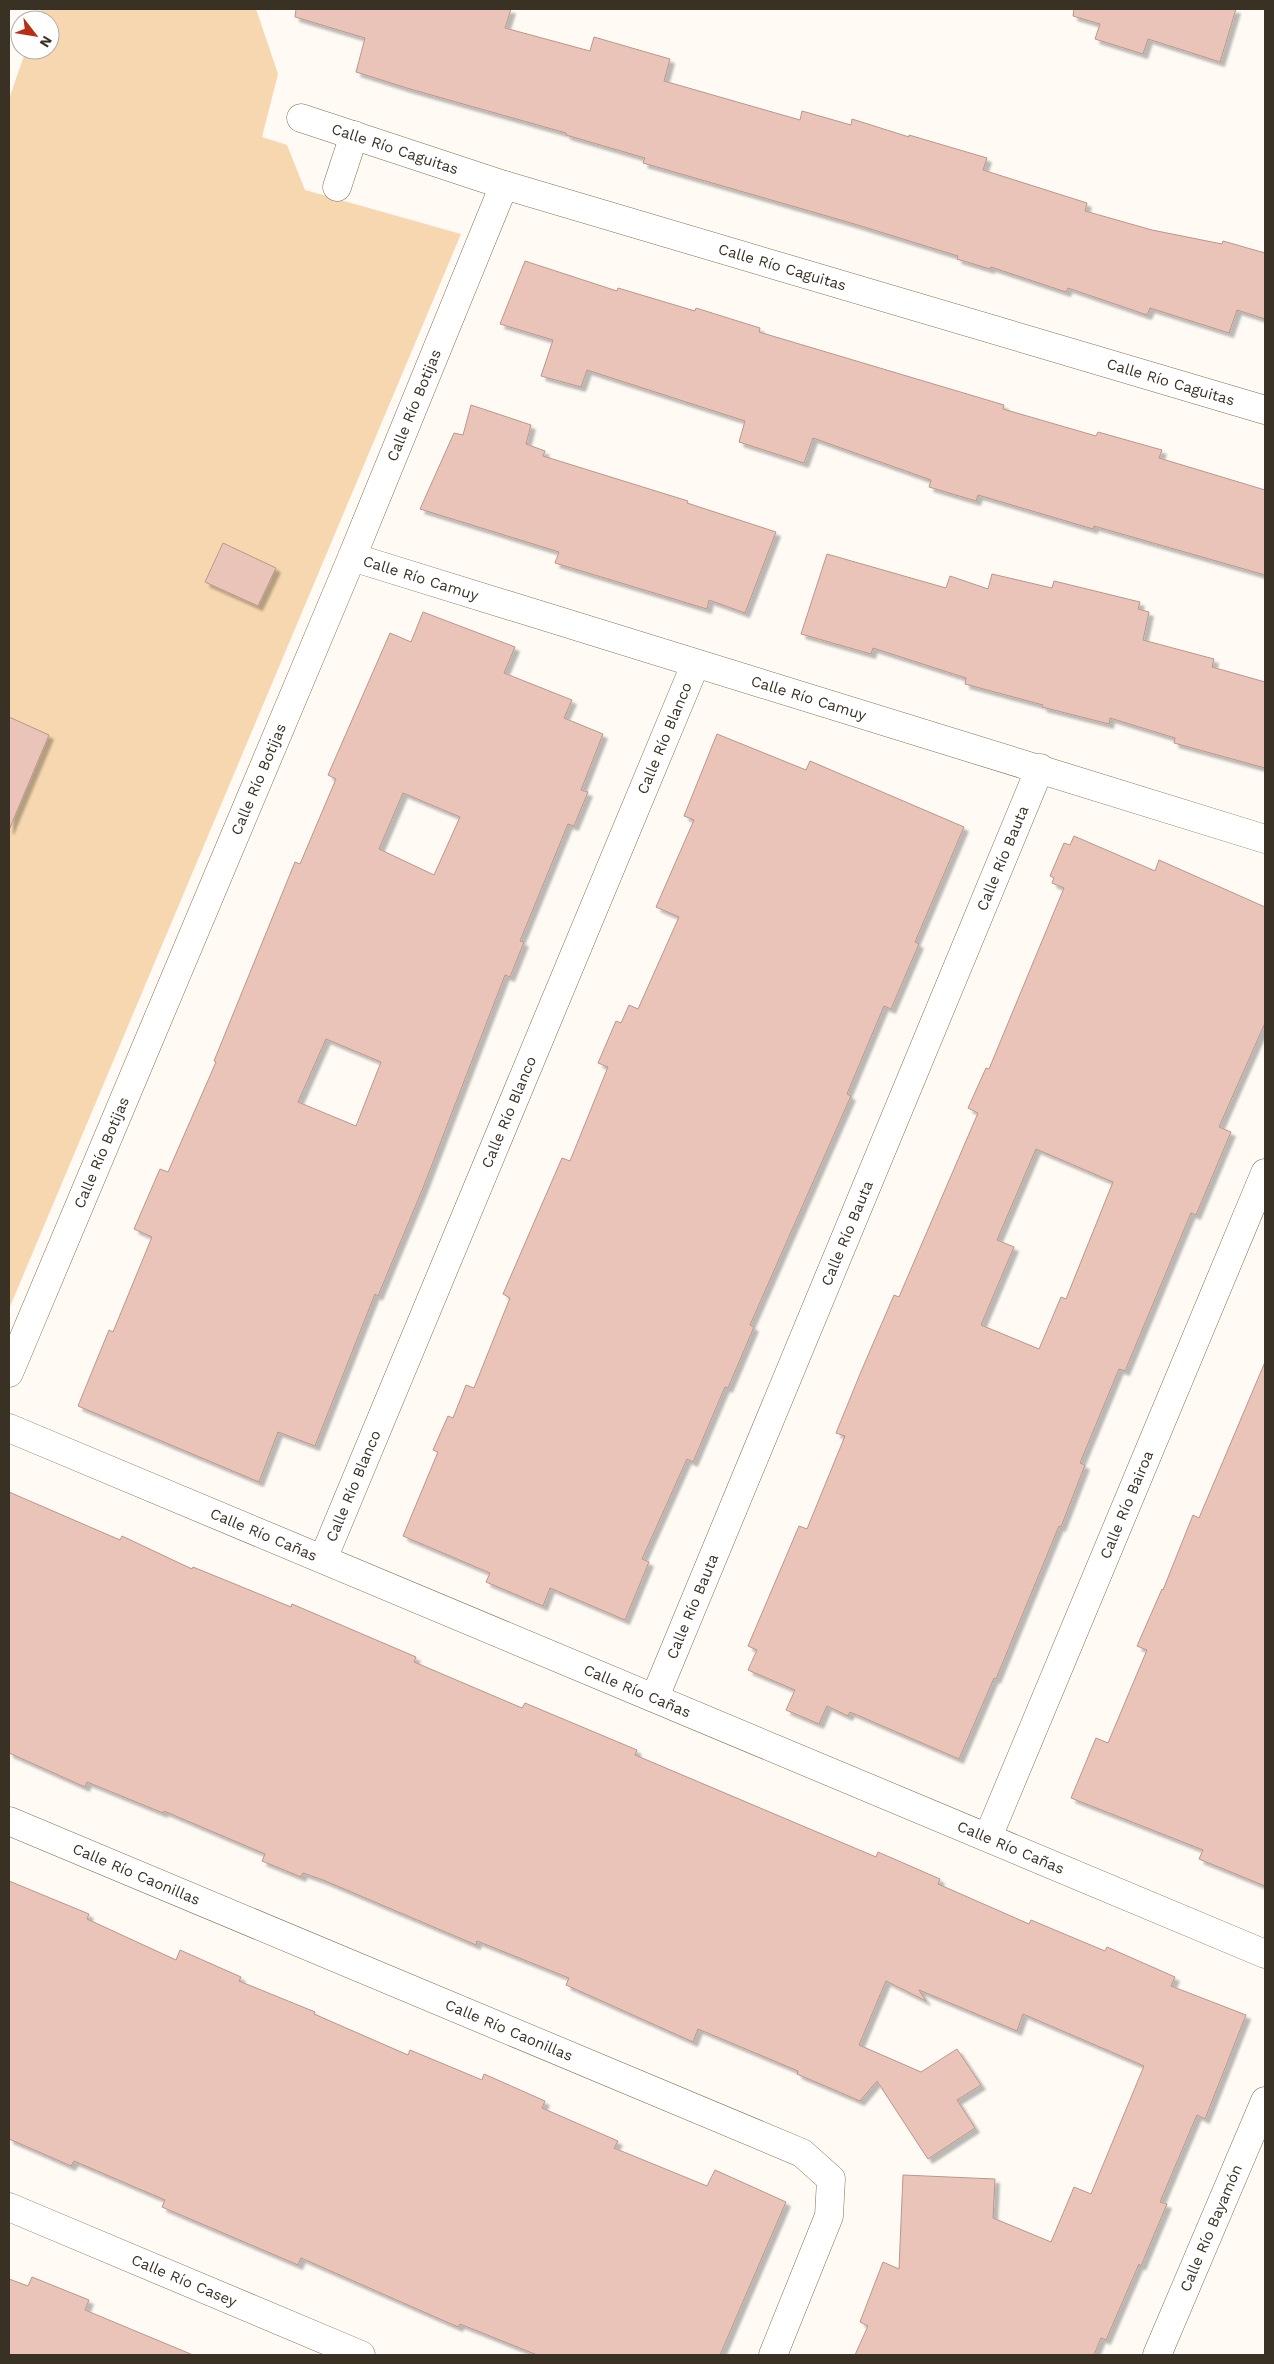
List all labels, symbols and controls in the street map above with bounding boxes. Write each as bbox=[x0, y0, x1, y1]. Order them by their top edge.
north arrow bbox=[10, 10, 60, 60]
text: N bbox=[37, 33, 56, 50]
street label: Calle Río Caguitas bbox=[329, 120, 461, 178]
street label: Calle Río Caguitas bbox=[716, 240, 849, 295]
street label: Calle Río Botijas bbox=[383, 347, 445, 464]
street label: Calle Río Caguitas bbox=[1105, 355, 1237, 410]
street label: Calle Río Camuy bbox=[361, 552, 481, 605]
street label: Calle Río Camuy bbox=[749, 672, 869, 724]
street label: Calle Río Blanco bbox=[633, 680, 696, 797]
street label: Calle Río Botijas bbox=[227, 721, 290, 838]
street label: Calle Río Bauta bbox=[973, 802, 1033, 913]
street label: Calle Río Blanco bbox=[478, 1054, 540, 1171]
street label: Calle Río Botijas bbox=[70, 1094, 133, 1211]
street label: Calle Río Bauta bbox=[817, 1178, 877, 1289]
street label: Calle Río Blanco bbox=[322, 1427, 385, 1545]
street label: Calle Río Bairoa bbox=[1096, 1448, 1157, 1562]
street label: Calle Río Cañas bbox=[207, 1504, 320, 1565]
street label: Calle Río Bauta bbox=[663, 1551, 722, 1662]
street label: Calle Río Cañas bbox=[581, 1661, 693, 1721]
street label: Calle Río Cañas bbox=[955, 1817, 1067, 1878]
street label: Calle Río Caonillas bbox=[70, 1840, 203, 1909]
street label: Calle Río Caonillas bbox=[443, 1996, 575, 2065]
street label: Calle Río Bayamón bbox=[1176, 2162, 1246, 2294]
street label: Calle Río Casey bbox=[129, 2251, 240, 2311]

